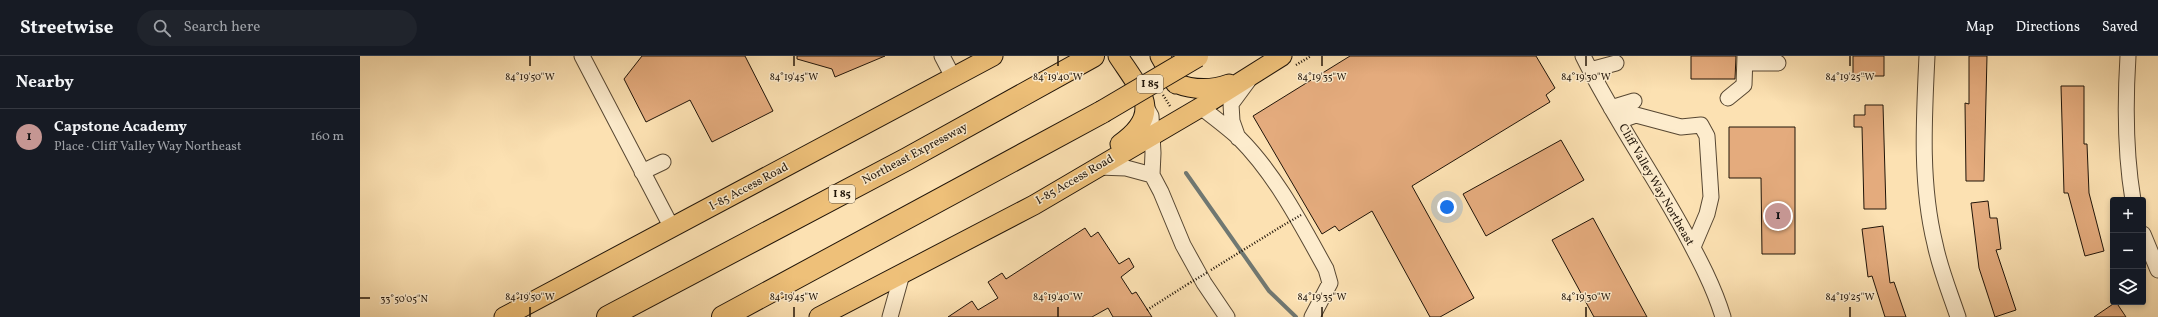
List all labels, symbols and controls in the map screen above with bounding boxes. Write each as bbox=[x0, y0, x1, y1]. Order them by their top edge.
search box bbox=[137, 10, 417, 46]
text: Streetwise bbox=[20, 15, 113, 41]
icon: search bbox=[151, 17, 173, 39]
text: Search here bbox=[183, 17, 260, 38]
text: Map bbox=[1966, 18, 1994, 37]
text: Directions bbox=[2016, 18, 2080, 37]
text: Saved bbox=[2102, 18, 2138, 37]
text: 84°19'50"W bbox=[505, 70, 555, 84]
text: 84°19'45"W bbox=[770, 70, 818, 84]
text: 84°19'40"W bbox=[1033, 70, 1083, 84]
text: 84°19'35"W bbox=[1298, 70, 1346, 84]
text: 84°19'30"W bbox=[1561, 70, 1611, 84]
text: 84°19'25"W bbox=[1825, 70, 1875, 84]
text: Nearby bbox=[16, 71, 74, 94]
road number: I 85 bbox=[1137, 75, 1163, 93]
text: Capstone Academy bbox=[54, 117, 187, 138]
street label: Northeast Expressway bbox=[859, 119, 971, 189]
street label: Cliff Valley Way Northeast bbox=[1614, 121, 1698, 249]
text: 1 bbox=[26, 128, 32, 146]
text: 160 m bbox=[310, 128, 344, 146]
text: Place · Cliff Valley Way Northeast bbox=[54, 138, 242, 156]
street label: I-85 Access Road bbox=[1033, 151, 1117, 209]
street label: I-85 Access Road bbox=[707, 159, 792, 215]
road number: I 85 bbox=[829, 185, 855, 203]
your location bbox=[1437, 197, 1457, 217]
map controls bbox=[2110, 197, 2146, 305]
button: + bbox=[2110, 197, 2146, 233]
pin: 1 bbox=[1765, 201, 1791, 231]
button: − bbox=[2110, 233, 2146, 269]
button: layers bbox=[2110, 269, 2146, 305]
text: 84°19'50"W bbox=[505, 290, 555, 304]
text: 84°19'45"W bbox=[770, 290, 818, 304]
text: 84°19'40"W bbox=[1033, 290, 1083, 304]
text: 84°19'35"W bbox=[1298, 290, 1346, 304]
text: 84°19'30"W bbox=[1561, 290, 1611, 304]
text: 84°19'25"W bbox=[1825, 290, 1875, 304]
text: 33°50'05"N bbox=[380, 292, 428, 306]

